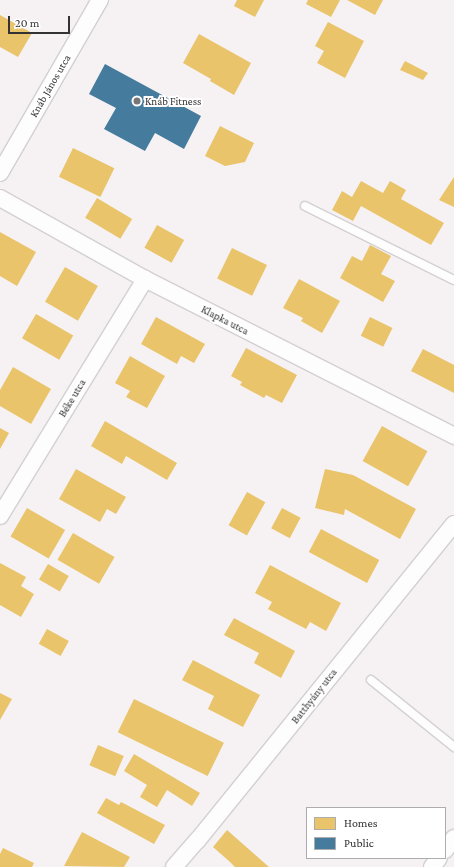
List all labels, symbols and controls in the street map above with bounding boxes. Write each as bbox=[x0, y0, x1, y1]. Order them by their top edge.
scale bar bbox=[10, 8, 72, 34]
text: 20 m bbox=[15, 16, 39, 30]
street label: Knáb János utca bbox=[27, 52, 73, 120]
place label: Knáb Fitness bbox=[145, 94, 201, 108]
marker: Knáb Fitness bbox=[132, 96, 142, 106]
street label: Klapka utca bbox=[199, 302, 251, 338]
street label: Béke utca bbox=[56, 377, 88, 419]
street label: Batthyány utca bbox=[288, 666, 340, 726]
legend bbox=[306, 807, 446, 859]
text: Homes bbox=[344, 816, 377, 830]
text: Public bbox=[344, 836, 374, 850]

